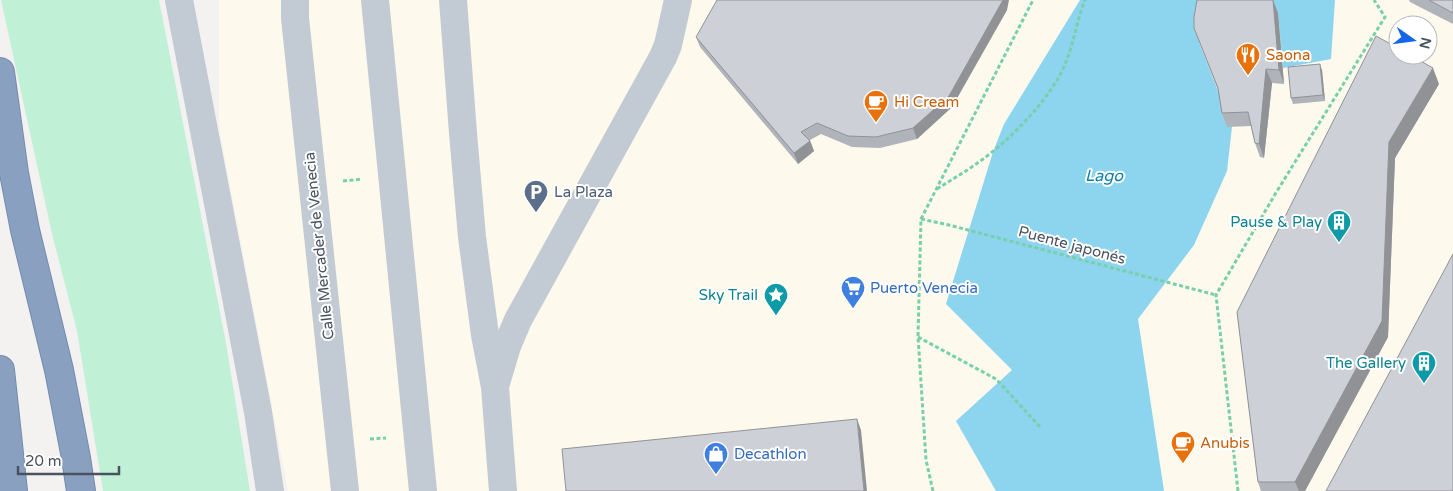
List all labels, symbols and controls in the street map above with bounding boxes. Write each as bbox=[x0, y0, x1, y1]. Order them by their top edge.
north arrow bbox=[1388, 15, 1438, 65]
text: N bbox=[1416, 36, 1435, 51]
restaurant icon: Saona bbox=[1235, 42, 1261, 76]
place label: Saona bbox=[1266, 46, 1310, 64]
cafe icon: Hi Cream bbox=[863, 89, 889, 123]
place label: Hi Cream bbox=[894, 93, 959, 111]
street label: Calle Mercader de Venecia bbox=[300, 151, 338, 341]
water label: Lago bbox=[1085, 166, 1124, 186]
parking icon: La Plaza bbox=[523, 179, 549, 213]
place label: La Plaza bbox=[554, 183, 613, 201]
building icon: Pause & Play bbox=[1326, 209, 1352, 243]
place label: Pause & Play bbox=[1230, 213, 1322, 231]
street label: Puente japonés bbox=[1016, 222, 1128, 268]
supermarket icon: Puerto Venecia bbox=[840, 275, 866, 309]
place label: Puerto Venecia bbox=[870, 279, 978, 297]
place icon: Sky Trail bbox=[763, 282, 789, 316]
place label: Sky Trail bbox=[699, 286, 758, 304]
building icon: The Gallery bbox=[1411, 350, 1437, 384]
place label: The Gallery bbox=[1326, 354, 1406, 372]
cafe icon: Anubis bbox=[1170, 430, 1196, 464]
place label: Anubis bbox=[1200, 434, 1250, 452]
shop icon: Decathlon bbox=[703, 441, 729, 475]
scale bar bbox=[18, 444, 119, 476]
place label: Decathlon bbox=[734, 445, 807, 463]
text: 20 m bbox=[25, 452, 62, 470]

